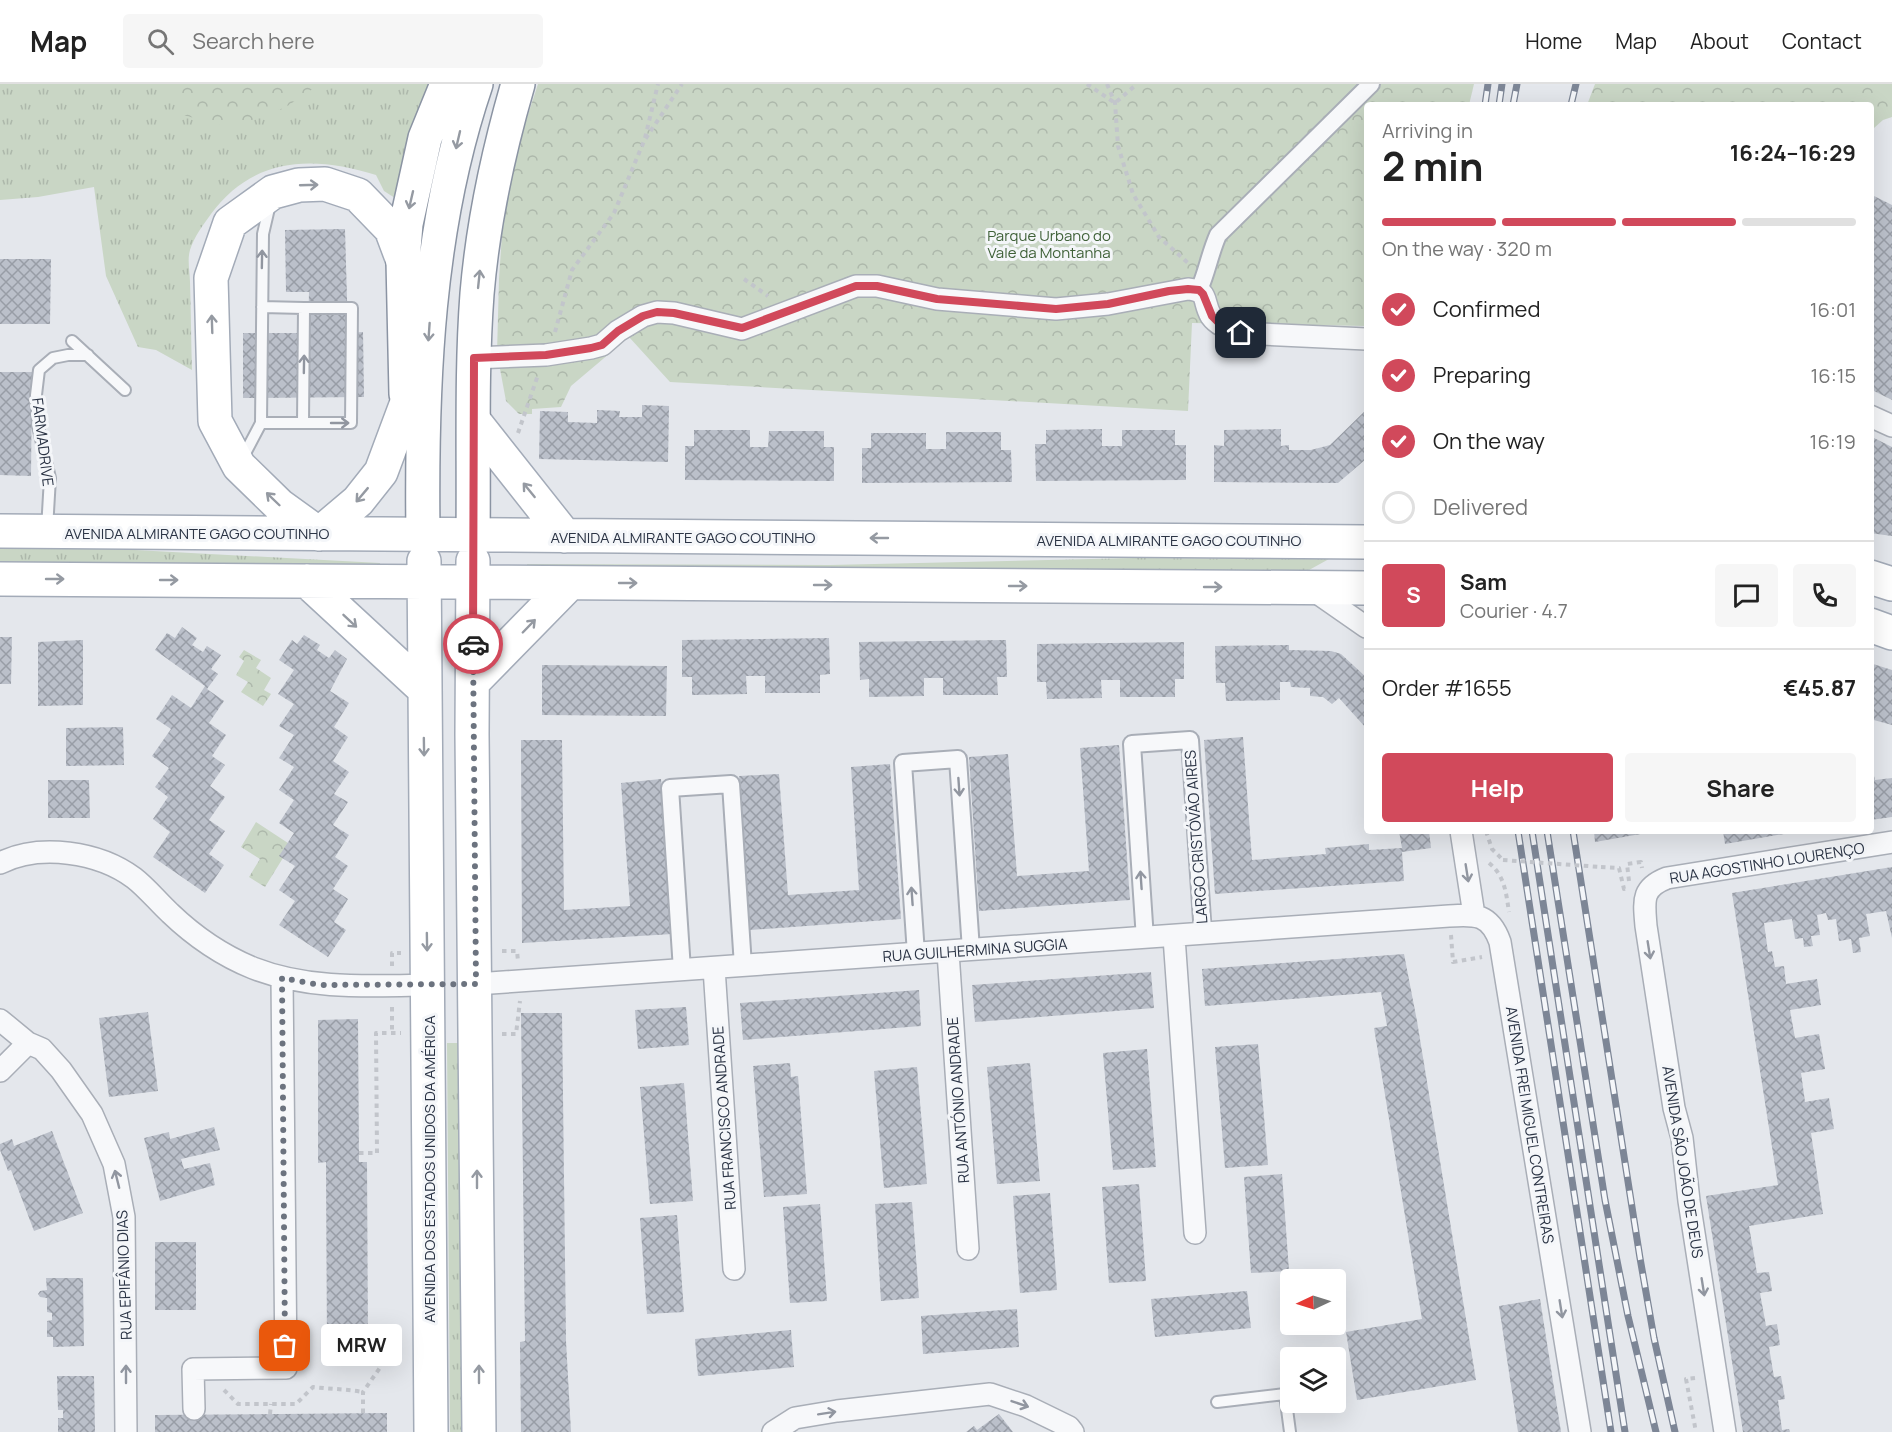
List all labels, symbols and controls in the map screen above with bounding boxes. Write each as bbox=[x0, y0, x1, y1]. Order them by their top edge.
search box bbox=[123, 14, 543, 68]
text: Map bbox=[30, 22, 87, 60]
icon: search bbox=[144, 25, 177, 58]
text: Search here bbox=[192, 26, 315, 56]
text: Home bbox=[1525, 27, 1582, 55]
text: Map bbox=[1615, 27, 1657, 55]
text: About bbox=[1690, 27, 1749, 55]
text: Contact bbox=[1782, 27, 1862, 55]
text: Arriving in bbox=[1382, 117, 1473, 144]
one-way arrow bbox=[452, 129, 463, 149]
text: 16:24–16:29 bbox=[1730, 138, 1856, 168]
text: 2 min bbox=[1382, 139, 1483, 193]
one-way arrow bbox=[299, 179, 319, 190]
one-way arrow bbox=[405, 190, 417, 209]
park label: Parque Urbano do Vale da Montanha bbox=[987, 225, 1111, 263]
text: On the way · 320 m bbox=[1382, 235, 1552, 262]
one-way arrow bbox=[256, 250, 268, 270]
one-way arrow bbox=[474, 269, 485, 289]
icon: check bbox=[1382, 293, 1415, 326]
text: Confirmed bbox=[1433, 294, 1541, 324]
text: 16:01 bbox=[1810, 296, 1856, 323]
pin bbox=[1215, 307, 1266, 358]
one-way arrow bbox=[206, 315, 218, 335]
icon: home bbox=[1224, 316, 1257, 349]
one-way arrow bbox=[423, 322, 434, 342]
one-way arrow bbox=[298, 355, 310, 375]
icon: check bbox=[1382, 359, 1415, 392]
text: Preparing bbox=[1433, 360, 1531, 390]
text: 16:15 bbox=[1810, 362, 1856, 389]
street label: FARMADRIVE bbox=[27, 396, 59, 488]
one-way arrow bbox=[330, 417, 350, 429]
icon: check bbox=[1382, 425, 1415, 458]
text: On the way bbox=[1433, 426, 1545, 456]
text: 16:19 bbox=[1810, 428, 1856, 455]
one-way arrow bbox=[522, 483, 535, 499]
one-way arrow bbox=[355, 487, 369, 502]
one-way arrow bbox=[265, 492, 280, 507]
text: Delivered bbox=[1433, 492, 1528, 522]
street label: AVENIDA ALMIRANTE GAGO COUTINHO bbox=[65, 523, 330, 544]
street label: AVENIDA ALMIRANTE GAGO COUTINHO bbox=[551, 527, 816, 548]
street label: AVENIDA ALMIRANTE GAGO COUTINHO bbox=[1037, 530, 1302, 551]
one-way arrow bbox=[869, 532, 889, 544]
button: chat bbox=[1715, 564, 1778, 627]
button: phone bbox=[1793, 564, 1856, 627]
text: Sam bbox=[1460, 567, 1507, 597]
one-way arrow bbox=[45, 574, 65, 585]
one-way arrow bbox=[158, 574, 178, 586]
one-way arrow bbox=[618, 577, 638, 589]
one-way arrow bbox=[813, 579, 833, 591]
one-way arrow bbox=[1008, 580, 1028, 592]
text: S bbox=[1406, 580, 1421, 610]
one-way arrow bbox=[1203, 581, 1223, 593]
text: Courier · 4.7 bbox=[1460, 597, 1568, 624]
one-way arrow bbox=[342, 614, 357, 628]
courier bbox=[443, 614, 503, 674]
one-way arrow bbox=[522, 618, 536, 633]
icon: car bbox=[457, 628, 490, 661]
text: Order #1655 bbox=[1382, 673, 1512, 703]
text: €45.87 bbox=[1783, 673, 1856, 703]
one-way arrow bbox=[419, 737, 430, 757]
street label: LARGO CRISTÓVÃO AIRES bbox=[1179, 749, 1213, 925]
button: Help bbox=[1382, 753, 1613, 822]
button: Share bbox=[1625, 753, 1856, 822]
one-way arrow bbox=[954, 776, 965, 796]
street label: RUA AGOSTINHO LOURENÇO bbox=[1668, 837, 1866, 889]
one-way arrow bbox=[1462, 863, 1473, 883]
one-way arrow bbox=[1136, 871, 1147, 891]
one-way arrow bbox=[906, 886, 917, 906]
one-way arrow bbox=[422, 932, 433, 952]
street label: RUA GUILHERMINA SUGGIA bbox=[882, 933, 1069, 967]
one-way arrow bbox=[1644, 939, 1655, 959]
street label: AVENIDA FREI MIGUEL CONTREIRAS bbox=[1501, 1005, 1559, 1245]
street label: AVENIDA DOS ESTADOS UNIDOS DA AMÉRICA bbox=[419, 1015, 440, 1323]
street label: RUA ANTÓNIO ANDRADE bbox=[942, 1016, 974, 1184]
street label: RUA FRANCISCO ANDRADE bbox=[707, 1025, 741, 1211]
street label: AVENIDA SÃO JOÃO DE DEUS bbox=[1657, 1064, 1709, 1260]
one-way arrow bbox=[471, 1169, 483, 1189]
one-way arrow bbox=[111, 1170, 123, 1189]
street label: RUA EPIFÂNIO DIAS bbox=[111, 1210, 137, 1340]
north arrow bbox=[1280, 1269, 1346, 1335]
map controls bbox=[1280, 1269, 1346, 1413]
one-way arrow bbox=[1697, 1277, 1708, 1297]
one-way arrow bbox=[1555, 1299, 1566, 1318]
pin bbox=[259, 1320, 310, 1371]
callout: MRW bbox=[321, 1325, 402, 1367]
icon: bag bbox=[268, 1329, 301, 1362]
text: MRW bbox=[337, 1331, 386, 1358]
button: layers bbox=[1280, 1347, 1346, 1413]
one-way arrow bbox=[120, 1364, 132, 1384]
one-way arrow bbox=[473, 1364, 485, 1384]
one-way arrow bbox=[1010, 1399, 1029, 1410]
one-way arrow bbox=[817, 1407, 837, 1418]

